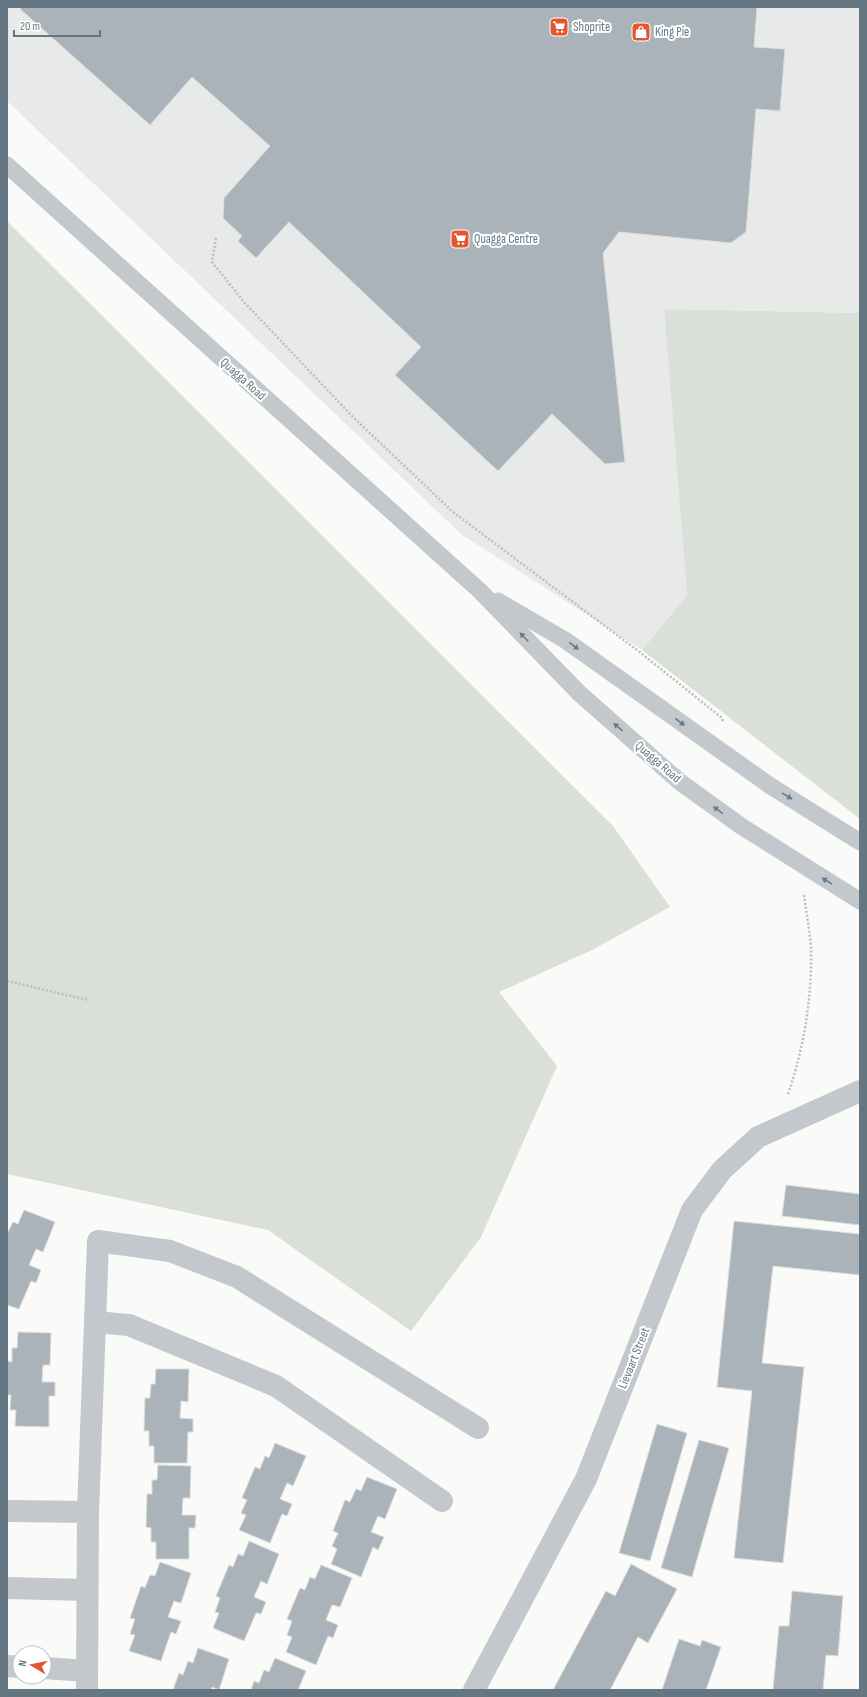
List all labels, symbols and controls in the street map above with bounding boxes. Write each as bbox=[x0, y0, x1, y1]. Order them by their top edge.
scale bar bbox=[14, 12, 100, 38]
supermarket icon: Shoprite bbox=[548, 16, 570, 38]
text: 20 m bbox=[20, 19, 40, 34]
place label: Shoprite bbox=[573, 19, 610, 35]
shop icon: King Pie bbox=[630, 21, 652, 43]
place label: King Pie bbox=[655, 24, 689, 40]
supermarket icon: Quagga Centre bbox=[449, 228, 471, 250]
place label: Quagga Centre bbox=[474, 231, 538, 247]
street label: Quagga Road bbox=[217, 354, 269, 404]
one-way arrow bbox=[520, 632, 529, 642]
one-way arrow bbox=[569, 642, 580, 651]
one-way arrow bbox=[674, 718, 685, 727]
one-way arrow bbox=[613, 722, 623, 732]
street label: Quagga Road bbox=[632, 738, 684, 786]
one-way arrow bbox=[782, 792, 792, 800]
one-way arrow bbox=[713, 805, 724, 814]
one-way arrow bbox=[822, 877, 832, 885]
street label: Lievaart Street bbox=[614, 1325, 654, 1391]
north arrow bbox=[12, 1645, 52, 1685]
text: N bbox=[16, 1659, 30, 1667]

